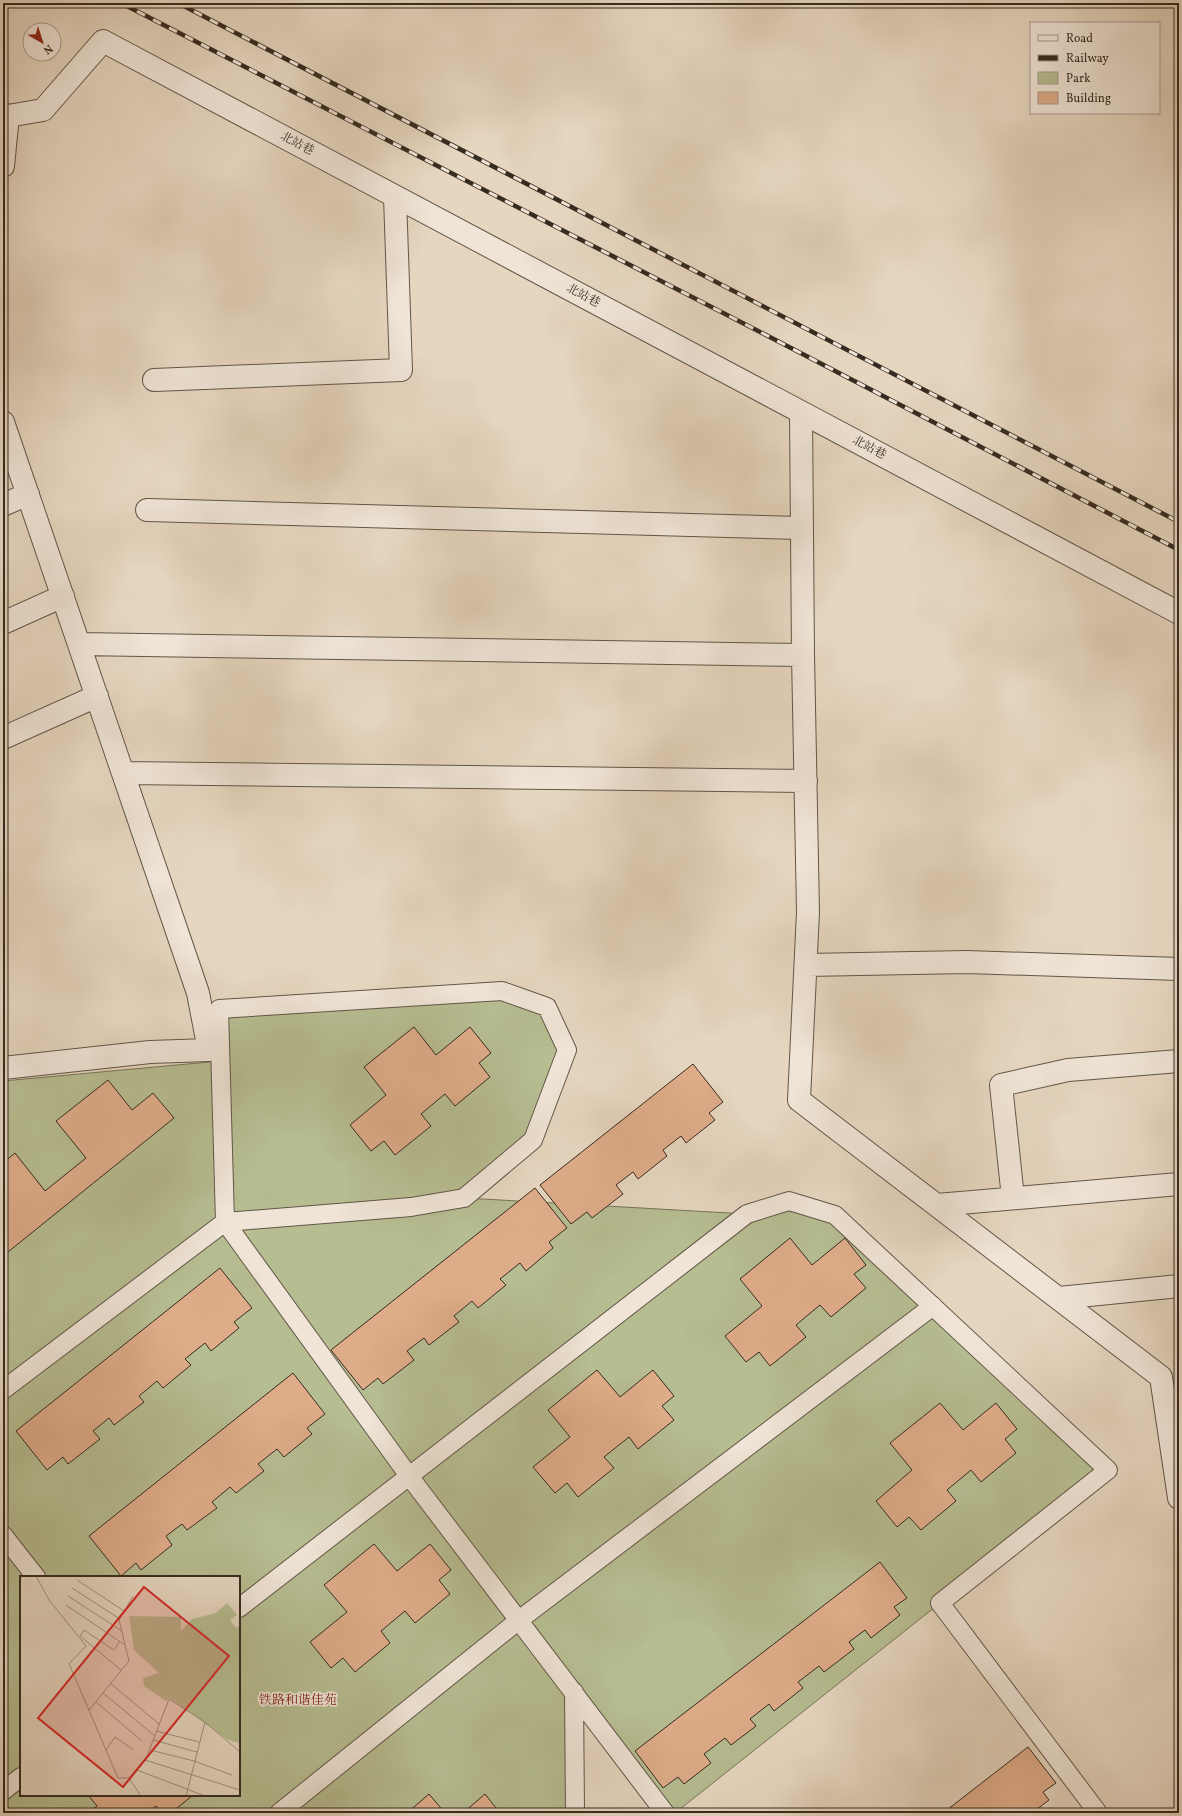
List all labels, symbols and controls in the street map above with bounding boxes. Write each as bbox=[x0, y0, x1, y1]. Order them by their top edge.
north arrow bbox=[22, 22, 62, 62]
legend bbox=[1030, 22, 1160, 114]
text: Road bbox=[1066, 31, 1093, 47]
text: N bbox=[40, 40, 55, 57]
text: Railway bbox=[1066, 51, 1109, 67]
text: Park bbox=[1066, 71, 1091, 87]
text: Building bbox=[1066, 91, 1111, 107]
street label: 北站巷 bbox=[277, 128, 317, 160]
street label: 北站巷 bbox=[563, 280, 603, 312]
street label: 北站巷 bbox=[849, 432, 889, 464]
inset map bbox=[20, 1576, 240, 1796]
district label: 铁路和谐佳苑 bbox=[259, 1692, 337, 1710]

